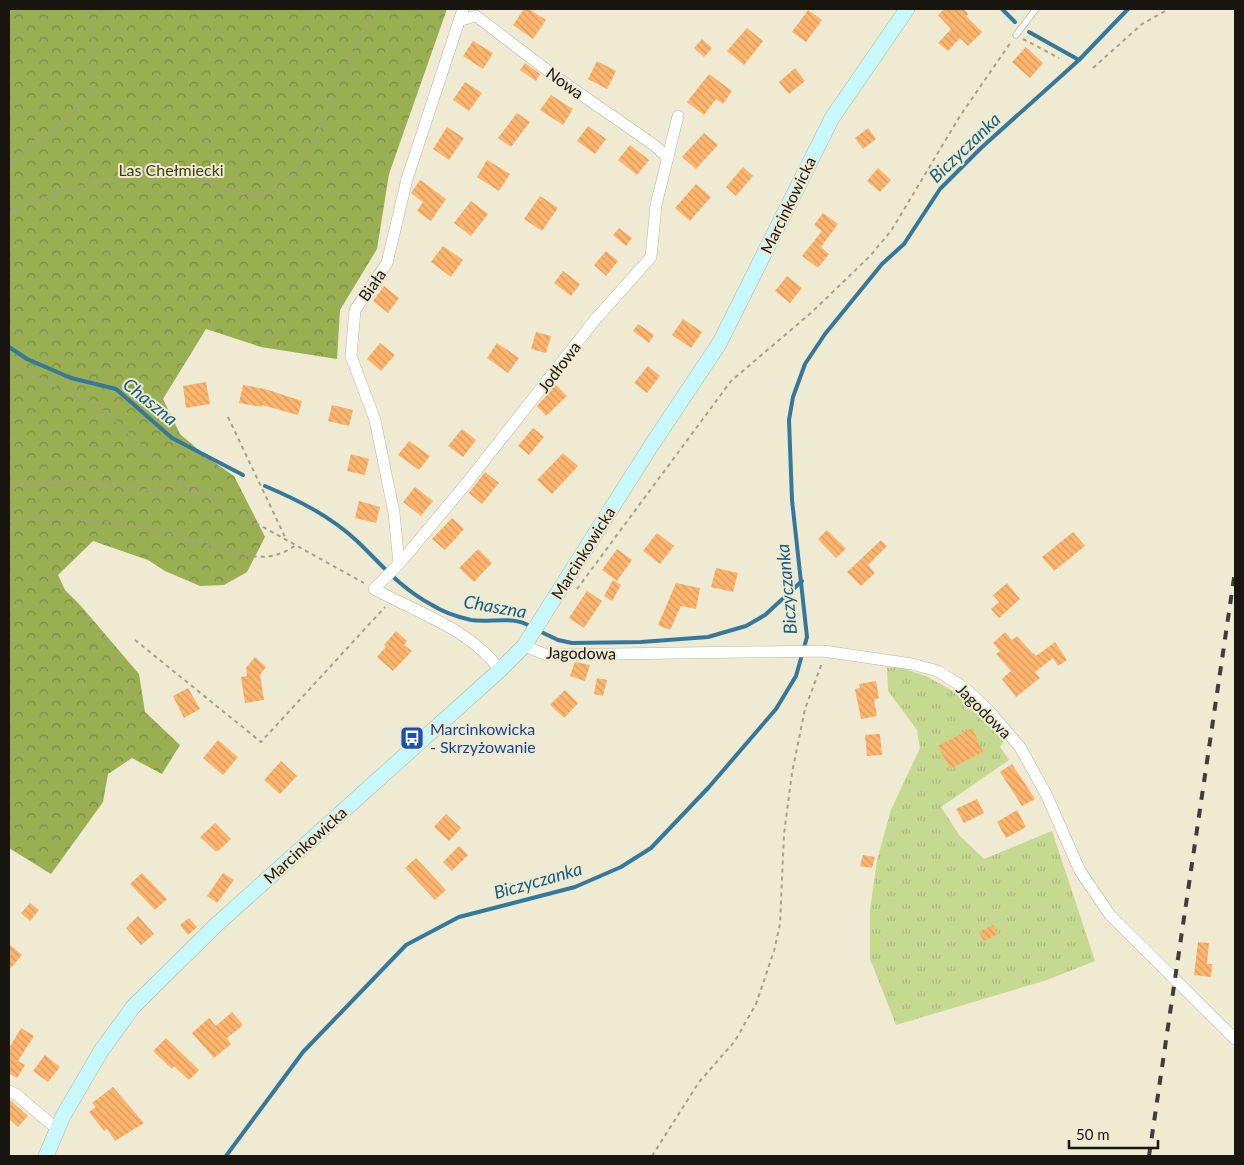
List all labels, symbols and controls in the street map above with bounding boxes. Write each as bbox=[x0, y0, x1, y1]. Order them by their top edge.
street label: Nowa bbox=[543, 63, 588, 102]
water label: Biczyczanka bbox=[924, 108, 1005, 187]
street label: Marcinkowicka bbox=[756, 153, 819, 256]
park label: Las Chełmiecki bbox=[118, 160, 224, 179]
street label: Biała bbox=[354, 265, 389, 304]
street label: Jodłowa bbox=[533, 337, 584, 396]
water label: Chaszna bbox=[119, 373, 182, 430]
street label: Marcinkowicka bbox=[547, 503, 619, 602]
water label: Biczyczanka bbox=[771, 543, 801, 635]
water label: Chaszna bbox=[462, 590, 528, 622]
street label: Jagodowa bbox=[546, 642, 616, 663]
street label: Jagodowa bbox=[953, 679, 1016, 742]
place label: Marcinkowicka - Skrzyżowanie bbox=[430, 719, 536, 756]
bus stop icon: Marcinkowicka - Skrzyżowanie bbox=[399, 725, 425, 751]
street label: Marcinkowicka bbox=[259, 802, 350, 887]
water label: Biczyczanka bbox=[491, 857, 584, 903]
scale bar bbox=[1069, 1118, 1158, 1150]
text: 50 m bbox=[1076, 1125, 1110, 1143]

